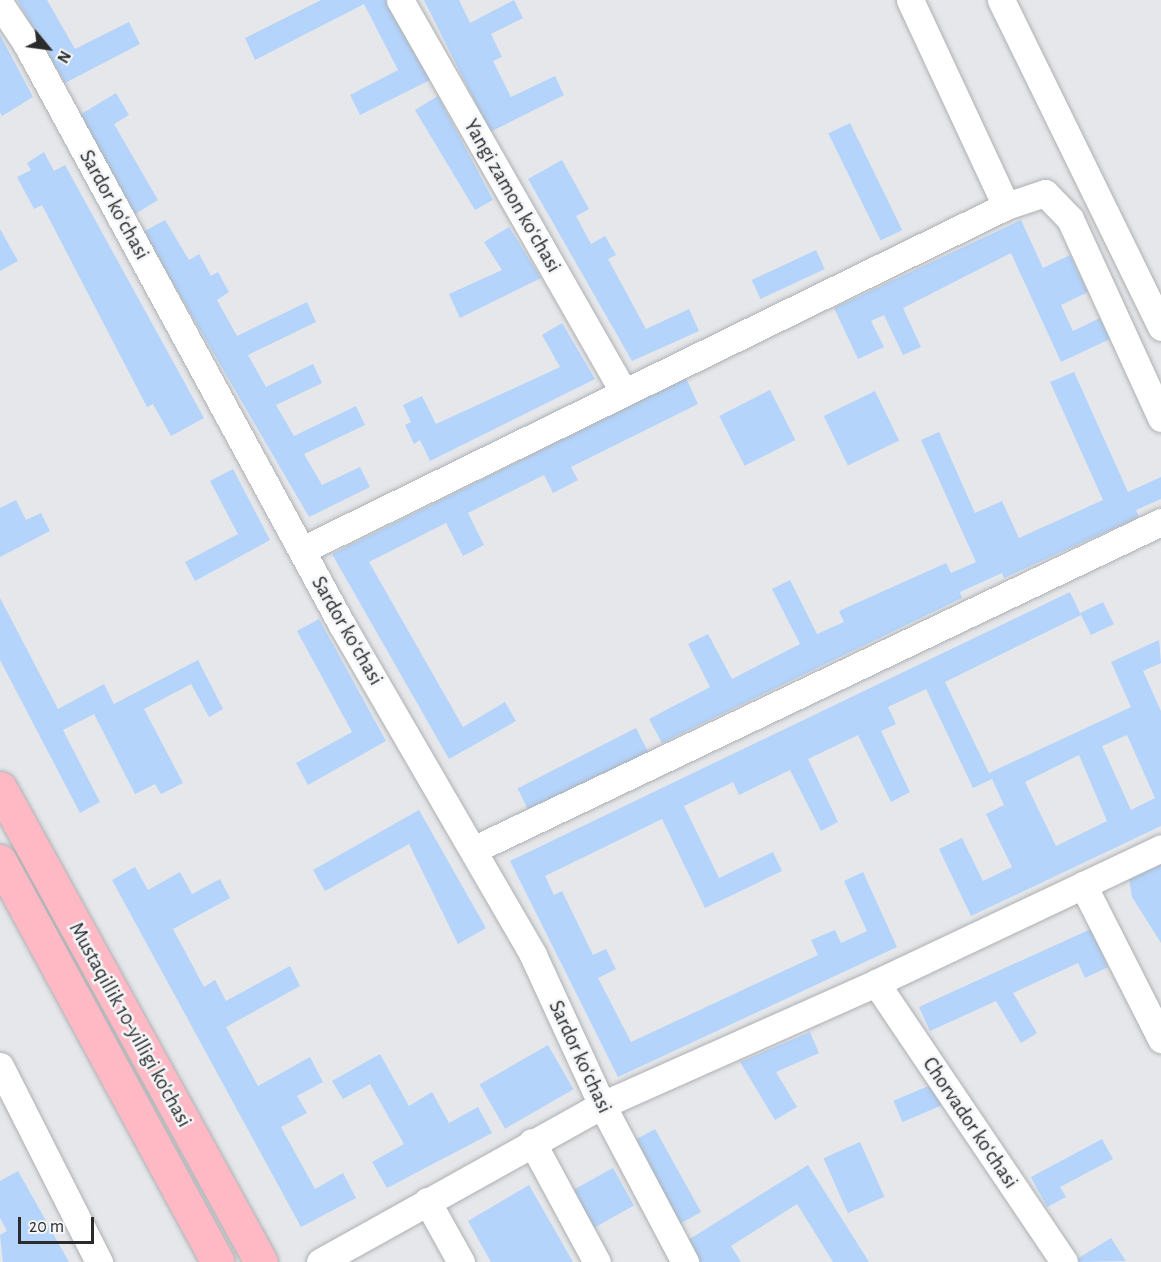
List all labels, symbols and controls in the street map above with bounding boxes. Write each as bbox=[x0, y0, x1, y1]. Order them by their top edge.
north arrow bbox=[18, 18, 78, 78]
text: N bbox=[54, 48, 73, 65]
street label: Yangi zamon koʻchasi bbox=[458, 115, 566, 277]
street label: Sardor koʻchasi bbox=[74, 146, 154, 264]
street label: Sardor koʻchasi bbox=[306, 572, 388, 690]
street label: Mustaqillik 10-yilligi ko'chasi bbox=[63, 918, 197, 1132]
street label: Sardor koʻchasi bbox=[543, 997, 617, 1117]
street label: Chorvador koʻchasi bbox=[917, 1053, 1023, 1193]
scale bar bbox=[21, 1205, 98, 1243]
text: 20 m bbox=[29, 1218, 64, 1236]

